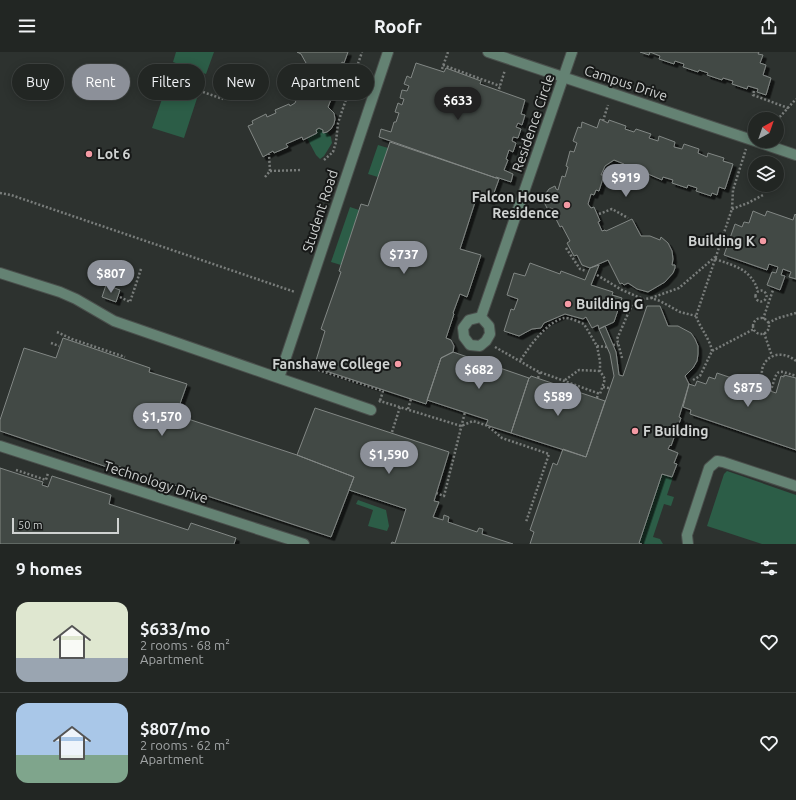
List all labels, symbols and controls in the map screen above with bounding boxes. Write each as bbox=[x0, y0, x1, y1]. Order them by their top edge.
icon: menu bbox=[16, 15, 38, 37]
icon: share bbox=[758, 15, 780, 37]
text: Roofr bbox=[374, 16, 422, 36]
street label: Campus Drive bbox=[582, 62, 670, 104]
chip: Buy bbox=[12, 64, 64, 100]
chip: Rent bbox=[72, 64, 130, 100]
chip: Filters bbox=[138, 64, 205, 100]
chip: New bbox=[213, 64, 269, 100]
chip: Apartment bbox=[277, 64, 374, 100]
street label: Residence Circle bbox=[509, 72, 557, 174]
pin: $633 bbox=[434, 87, 482, 121]
text: $633 bbox=[443, 93, 473, 107]
north arrow bbox=[748, 112, 784, 148]
map controls bbox=[748, 112, 784, 192]
place label: Lot 6 bbox=[97, 146, 130, 162]
marker: Lot 6 bbox=[84, 149, 94, 159]
button: layers bbox=[748, 156, 784, 192]
pin: $919 bbox=[602, 164, 650, 198]
street label: Student Road bbox=[299, 168, 341, 254]
text: $919 bbox=[611, 170, 641, 184]
place label: Falcon House Residence bbox=[472, 189, 559, 221]
marker: Falcon House Residence bbox=[562, 200, 572, 210]
place label: Building K bbox=[688, 233, 756, 249]
marker: Building K bbox=[758, 236, 768, 246]
pin: $737 bbox=[380, 241, 428, 275]
text: $737 bbox=[389, 247, 419, 261]
pin: $807 bbox=[87, 260, 135, 294]
text: $807 bbox=[96, 266, 126, 280]
place label: Building G bbox=[576, 296, 643, 312]
marker: Building G bbox=[563, 299, 573, 309]
place label: Fanshawe College bbox=[272, 356, 390, 372]
pin: $682 bbox=[455, 356, 503, 390]
marker: Fanshawe College bbox=[393, 359, 403, 369]
text: $682 bbox=[464, 362, 494, 376]
pin: $875 bbox=[724, 374, 772, 408]
text: $875 bbox=[733, 380, 763, 394]
pin: $589 bbox=[534, 383, 582, 417]
text: $589 bbox=[543, 389, 573, 403]
pin: $1,570 bbox=[129, 403, 195, 437]
text: $1,570 bbox=[142, 409, 182, 423]
place label: F Building bbox=[643, 423, 709, 439]
marker: F Building bbox=[630, 426, 640, 436]
pin: $1,590 bbox=[356, 441, 422, 475]
text: $1,590 bbox=[369, 447, 409, 461]
street label: Technology Drive bbox=[102, 458, 210, 506]
scale bar bbox=[12, 516, 119, 535]
text: 50 m bbox=[18, 519, 42, 531]
icon: filters bbox=[758, 557, 780, 579]
text: 9 homes bbox=[16, 559, 82, 578]
icon: home bbox=[48, 618, 96, 666]
text: $633/mo bbox=[140, 619, 210, 638]
icon: heart bbox=[758, 631, 780, 653]
text: 2 rooms · 68 m² bbox=[140, 638, 230, 652]
text: Apartment bbox=[140, 652, 204, 666]
icon: home bbox=[48, 719, 96, 767]
text: $807/mo bbox=[140, 719, 210, 738]
icon: heart bbox=[758, 732, 780, 754]
text: 2 rooms · 62 m² bbox=[140, 738, 230, 752]
text: Apartment bbox=[140, 752, 204, 766]

